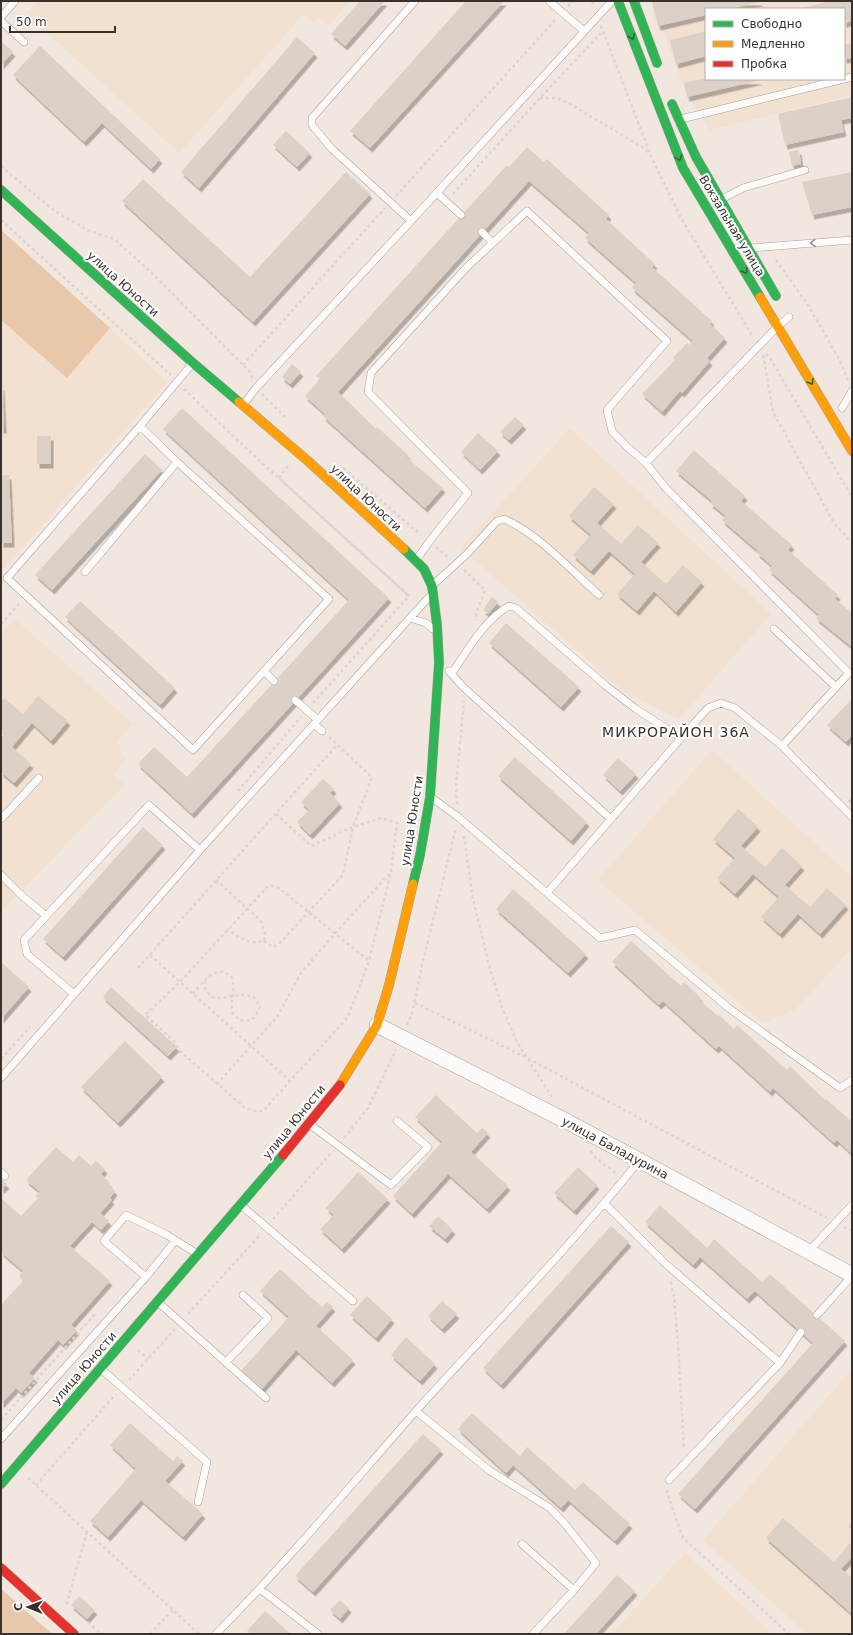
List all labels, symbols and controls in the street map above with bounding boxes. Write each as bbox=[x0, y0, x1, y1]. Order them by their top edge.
scale bar bbox=[10, 8, 115, 34]
legend bbox=[705, 8, 845, 80]
text: 50 m bbox=[16, 15, 47, 29]
text: Свободно bbox=[741, 17, 802, 31]
one-way arrow bbox=[627, 34, 635, 41]
text: Медленно bbox=[741, 37, 805, 51]
text: Пробка bbox=[741, 57, 787, 71]
one-way arrow bbox=[675, 155, 683, 162]
street label: Вокзальная улица bbox=[696, 173, 768, 279]
one-way arrow bbox=[810, 238, 816, 247]
street label: улица Юности bbox=[84, 248, 162, 320]
one-way arrow bbox=[740, 267, 747, 274]
one-way arrow bbox=[807, 378, 814, 385]
street label: улица Юности bbox=[328, 462, 404, 534]
district label: МИКРОРАЙОН 36А bbox=[602, 723, 750, 740]
street label: улица Юности bbox=[398, 775, 426, 867]
street label: улица Юности bbox=[260, 1082, 328, 1162]
street label: улица Баладурина bbox=[559, 1114, 671, 1182]
street label: улица Юности bbox=[49, 1329, 119, 1407]
north arrow bbox=[8, 1587, 48, 1627]
text: С bbox=[12, 1603, 25, 1611]

